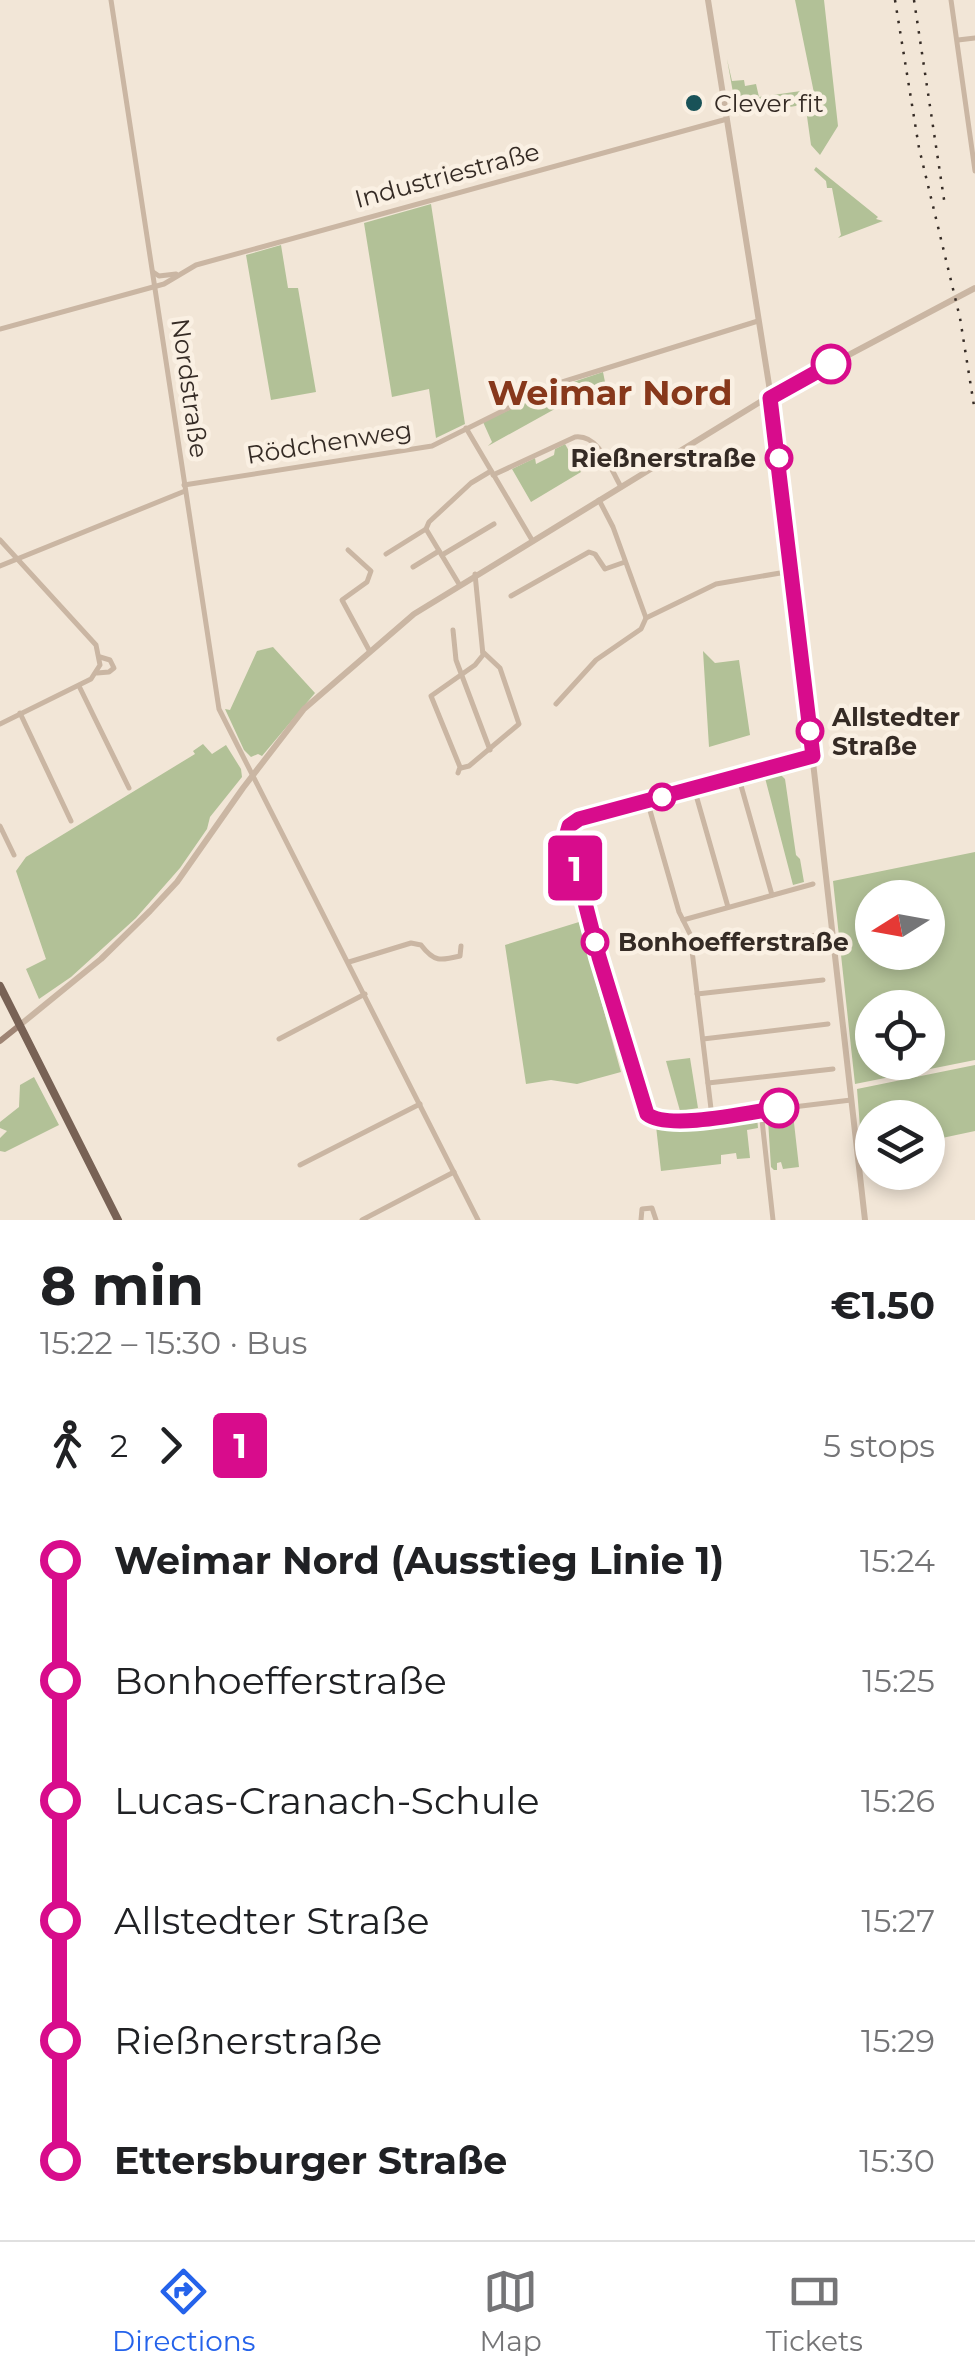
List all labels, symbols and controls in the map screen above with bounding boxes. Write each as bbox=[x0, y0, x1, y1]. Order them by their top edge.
place label: Clever fit bbox=[714, 88, 824, 118]
marker: Clever fit bbox=[683, 92, 705, 114]
street label: Industriestraße bbox=[351, 136, 543, 214]
street label: Nordstraße bbox=[165, 316, 215, 460]
unlabelled marker bbox=[812, 345, 850, 383]
district label: Weimar Nord bbox=[488, 371, 732, 414]
street label: Rödchenweg bbox=[244, 414, 414, 470]
place label: Rießnerstraße bbox=[571, 443, 756, 473]
marker: Rießnerstraße bbox=[766, 445, 792, 471]
place label: Allstedter Straße bbox=[831, 702, 960, 761]
marker: Allstedter Straße bbox=[797, 718, 823, 744]
unlabelled marker bbox=[649, 784, 675, 810]
line badge: 1 bbox=[542, 836, 608, 900]
text: 1 bbox=[568, 847, 582, 890]
north arrow bbox=[855, 880, 945, 970]
map controls bbox=[855, 880, 945, 1190]
place label: Bonhoefferstraße bbox=[618, 927, 849, 957]
marker: Bonhoefferstraße bbox=[582, 929, 608, 955]
button: locate bbox=[855, 990, 945, 1080]
unlabelled marker bbox=[760, 1089, 798, 1127]
button: layers bbox=[855, 1100, 945, 1190]
text: 8 min bbox=[40, 1252, 204, 1319]
text: €1.50 bbox=[831, 1282, 935, 1329]
text: 15:22 – 15:30 · Bus bbox=[40, 1323, 307, 1362]
icon: walk bbox=[40, 1418, 95, 1473]
icon: forward bbox=[143, 1418, 198, 1473]
text: 1 bbox=[233, 1424, 247, 1467]
text: 2 bbox=[110, 1426, 128, 1465]
text: 5 stops bbox=[823, 1426, 935, 1465]
text: Weimar Nord (Ausstieg Linie 1) bbox=[114, 1537, 724, 1584]
text: 15:24 bbox=[860, 1541, 935, 1580]
text: Bonhoefferstraße bbox=[114, 1657, 447, 1704]
text: 15:25 bbox=[862, 1661, 935, 1700]
text: Lucas-Cranach-Schule bbox=[114, 1777, 539, 1824]
text: 15:26 bbox=[861, 1781, 935, 1820]
text: Allstedter Straße bbox=[114, 1897, 429, 1944]
text: 15:27 bbox=[862, 1901, 935, 1940]
text: Rießnerstraße bbox=[114, 2017, 382, 2064]
text: 15:29 bbox=[861, 2021, 935, 2060]
text: Ettersburger Straße bbox=[114, 2137, 507, 2184]
text: 15:30 bbox=[859, 2141, 935, 2180]
tab: Directions bbox=[112, 2264, 255, 2358]
tab: Map bbox=[479, 2264, 542, 2358]
tab: Tickets bbox=[766, 2264, 863, 2358]

